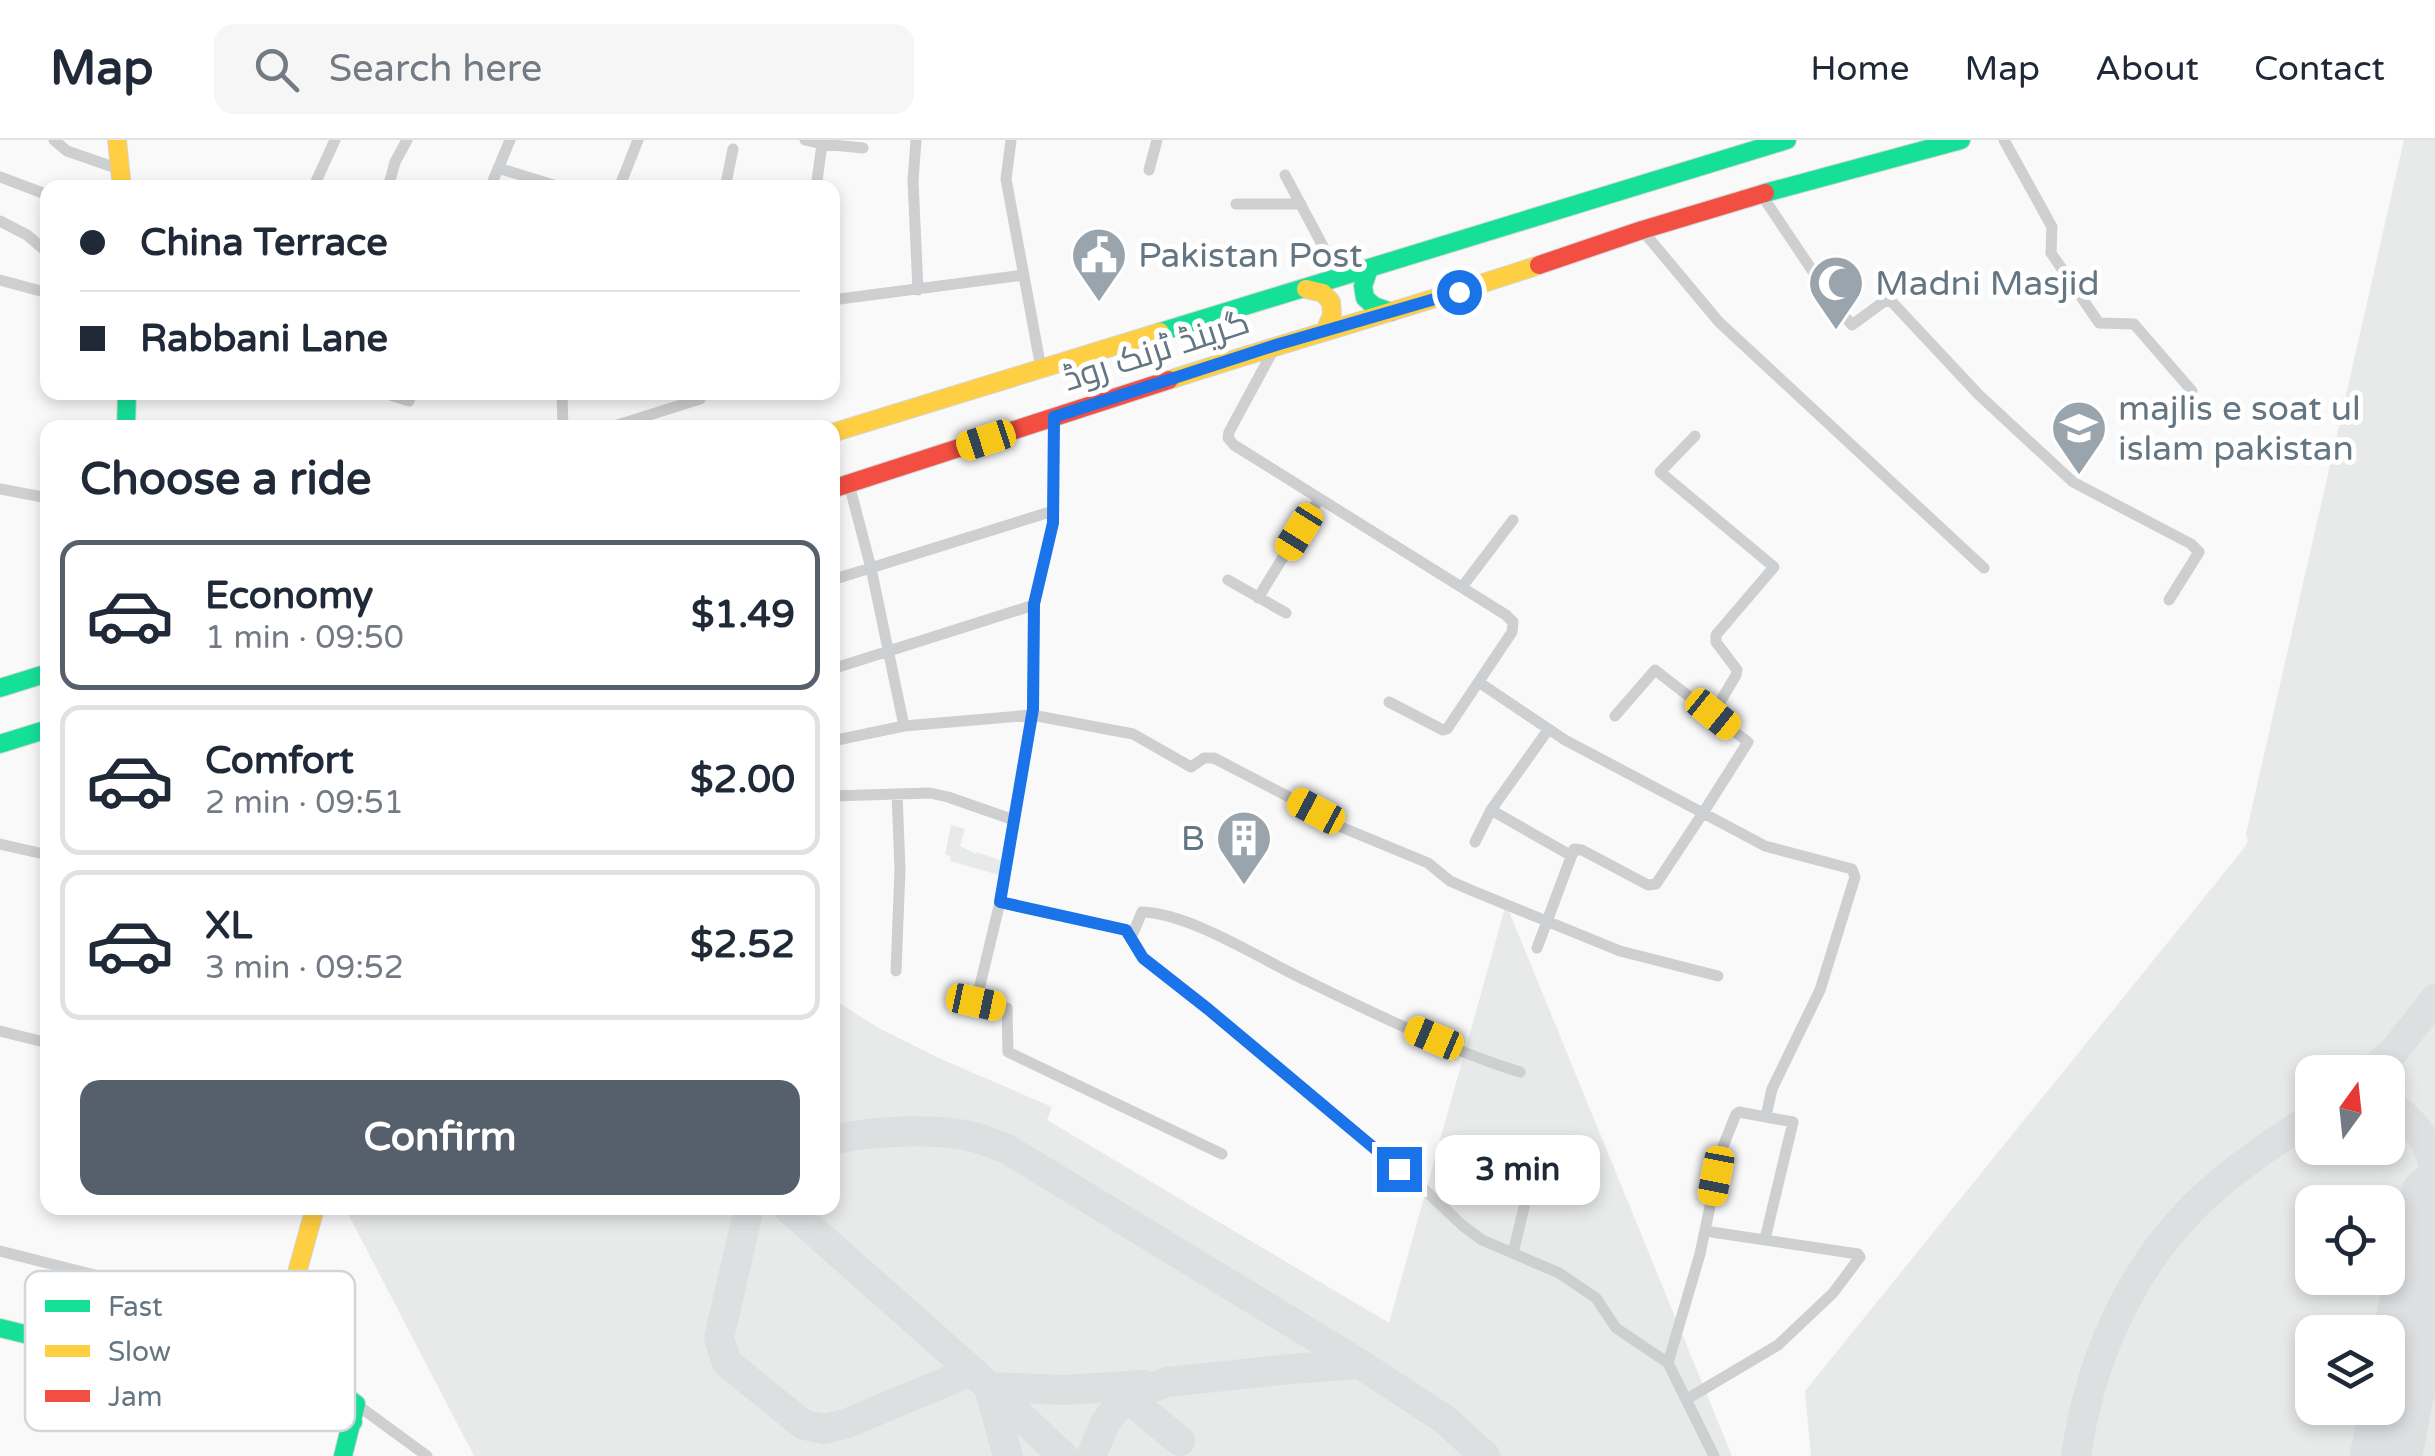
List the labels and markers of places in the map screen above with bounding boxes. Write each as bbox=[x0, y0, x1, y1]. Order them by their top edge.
public building icon: Pakistan Post bbox=[1069, 225, 1129, 304]
place label: Pakistan Post bbox=[1138, 235, 1363, 277]
mosque icon: Madni Masjid bbox=[1806, 253, 1866, 332]
place label: Madni Masjid bbox=[1875, 263, 2100, 305]
place label: majlis e soat ul islam pakistan bbox=[2118, 388, 2361, 470]
school or university icon: majlis e soat ul islam pakistan bbox=[2049, 398, 2109, 477]
building icon: B bbox=[1214, 808, 1274, 887]
place label: B bbox=[1181, 818, 1205, 860]

